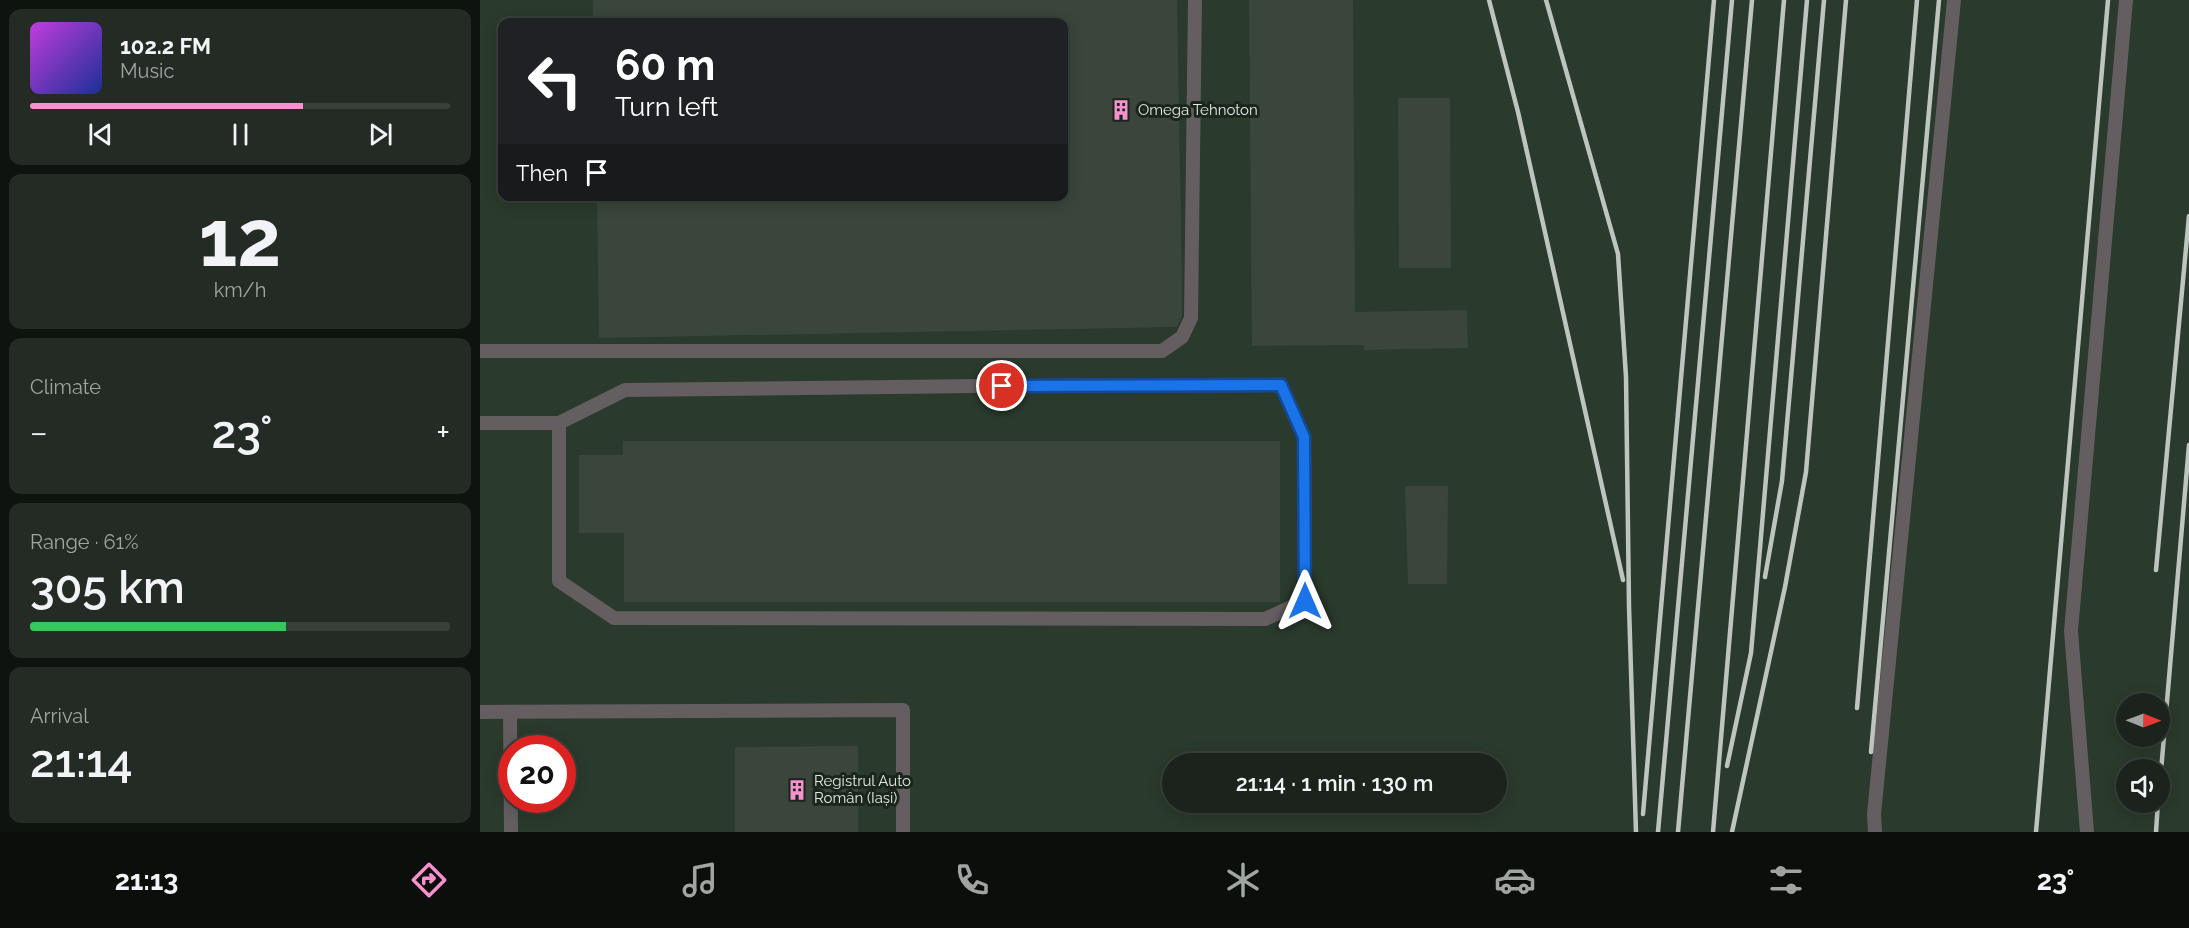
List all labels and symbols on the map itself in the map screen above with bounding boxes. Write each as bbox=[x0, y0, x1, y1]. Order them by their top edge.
building icon: Omega Tehnoton bbox=[1109, 98, 1133, 122]
place label: Omega Tehnoton bbox=[1138, 101, 1258, 119]
pin bbox=[976, 360, 1027, 411]
position arrow bbox=[1273, 569, 1337, 633]
north arrow bbox=[2116, 693, 2170, 747]
speed limit sign: 20 bbox=[498, 735, 576, 813]
place label: Registrul Auto Român (Iași) bbox=[814, 772, 911, 807]
building icon: Registrul Auto Român (Iași) bbox=[785, 778, 809, 802]

